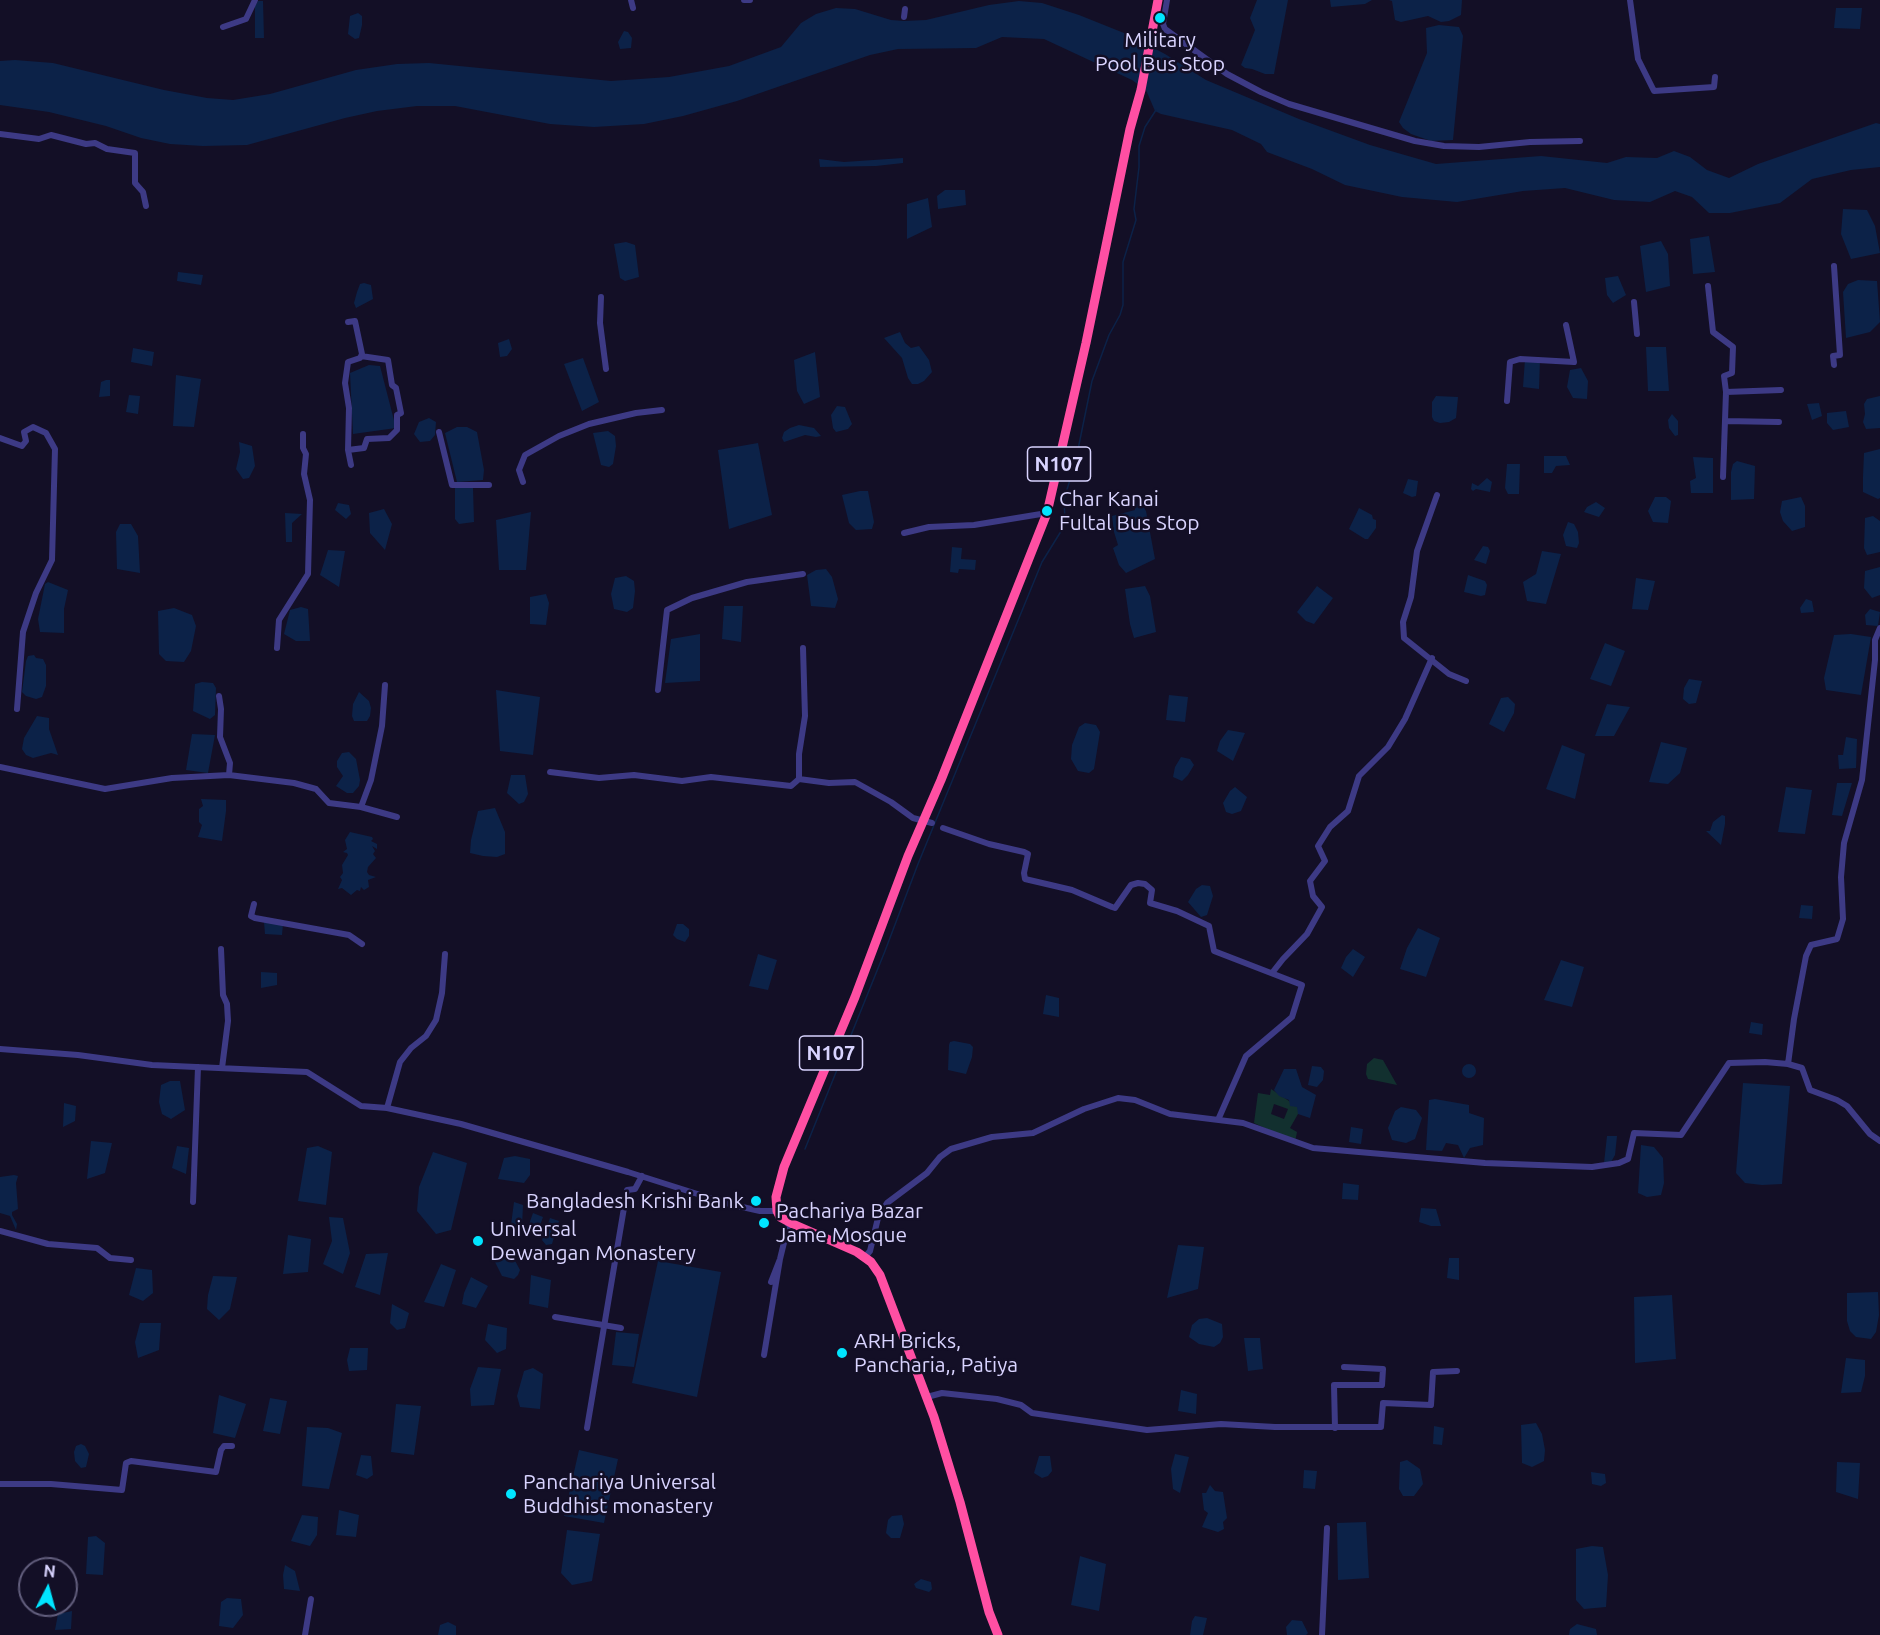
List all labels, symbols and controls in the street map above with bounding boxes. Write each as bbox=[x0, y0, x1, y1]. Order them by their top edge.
marker: Military Pool Bus Stop bbox=[1153, 11, 1167, 25]
place label: Military Pool Bus Stop bbox=[1095, 27, 1225, 77]
road number: N107 bbox=[1028, 447, 1090, 481]
place label: Char Kanai Fultal Bus Stop bbox=[1059, 486, 1200, 536]
marker: Char Kanai Fultal Bus Stop bbox=[1040, 504, 1054, 518]
road number: N107 bbox=[800, 1036, 862, 1070]
place label: Bangladesh Krishi Bank bbox=[526, 1188, 744, 1214]
marker: Bangladesh Krishi Bank bbox=[749, 1194, 763, 1208]
place label: Pachariya Bazar Jame Mosque bbox=[776, 1198, 923, 1248]
place label: Universal Dewangan Monastery bbox=[490, 1216, 696, 1266]
marker: Pachariya Bazar Jame Mosque bbox=[757, 1216, 771, 1230]
marker: Universal Dewangan Monastery bbox=[471, 1234, 485, 1248]
place label: ARH Bricks, Pancharia,, Patiya bbox=[854, 1328, 1018, 1378]
marker: ARH Bricks, Pancharia,, Patiya bbox=[835, 1346, 849, 1360]
place label: Panchariya Universal Buddhist monastery bbox=[523, 1469, 716, 1519]
marker: Panchariya Universal Buddhist monastery bbox=[504, 1487, 518, 1501]
north arrow bbox=[18, 1557, 78, 1617]
text: N bbox=[43, 1562, 57, 1581]

